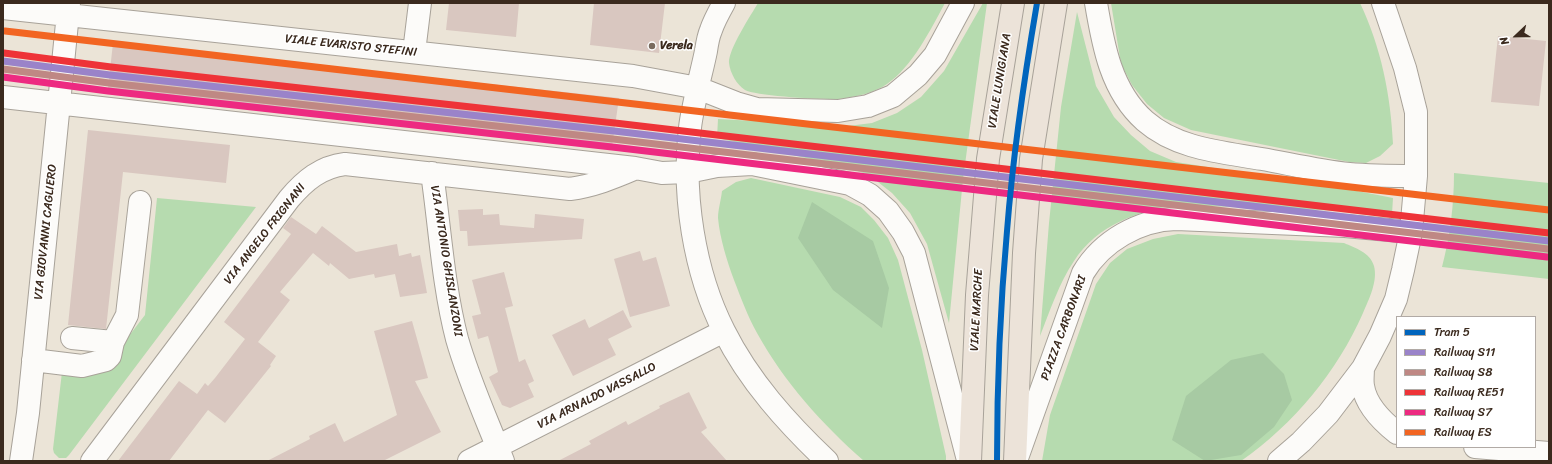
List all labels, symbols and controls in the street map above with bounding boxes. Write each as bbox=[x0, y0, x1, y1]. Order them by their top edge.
north arrow bbox=[1496, 16, 1536, 56]
street label: VIALE EVARISTO STEFINI bbox=[284, 32, 418, 60]
street label: VIALE LUNIGIANA bbox=[985, 33, 1015, 129]
text: N bbox=[1494, 34, 1515, 48]
place label: Verela bbox=[660, 39, 693, 53]
marker: Verela bbox=[647, 41, 657, 51]
street label: VIA GIOVANNI CAGLIERO bbox=[32, 164, 60, 300]
street label: VIA ANGELO FRIGNANI bbox=[221, 181, 309, 287]
street label: VIA ANTONIO GHISLANZONI bbox=[427, 184, 465, 338]
street label: VIALE MARCHE bbox=[968, 269, 986, 351]
street label: PIAZZA CARBONARI bbox=[1038, 273, 1090, 383]
legend bbox=[1396, 316, 1536, 448]
text: Tram 5 bbox=[1434, 321, 1470, 343]
text: Railway S11 bbox=[1434, 341, 1495, 363]
street label: VIA ARNALDO VASSALLO bbox=[535, 360, 659, 432]
text: Railway S8 bbox=[1434, 361, 1492, 383]
text: Railway RE51 bbox=[1434, 381, 1504, 403]
text: Railway S7 bbox=[1434, 401, 1492, 423]
text: Railway ES bbox=[1434, 421, 1492, 443]

